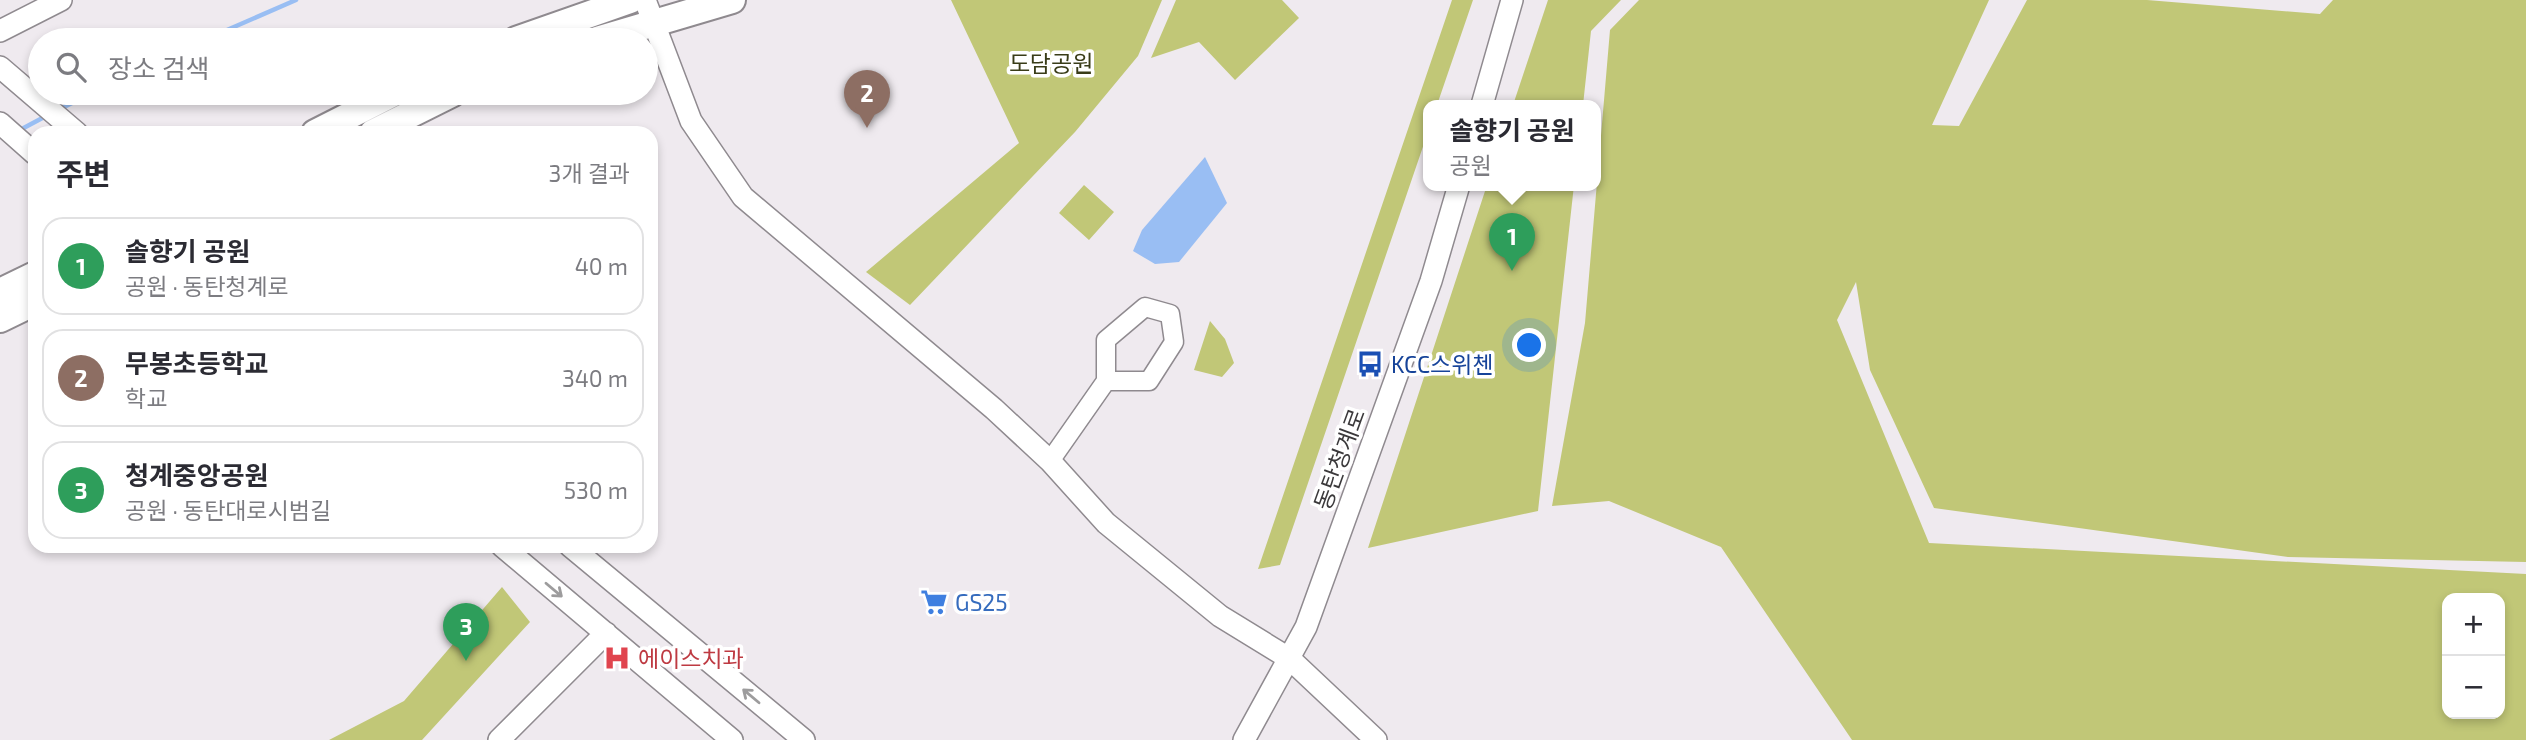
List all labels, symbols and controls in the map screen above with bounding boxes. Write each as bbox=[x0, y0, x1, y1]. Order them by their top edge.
search box bbox=[28, 28, 658, 105]
icon: search bbox=[52, 48, 90, 86]
park label: 도담공원 bbox=[1009, 49, 1093, 77]
text: 장소 검색 bbox=[108, 52, 209, 83]
pin: 2 bbox=[844, 70, 890, 128]
popup bbox=[1423, 100, 1601, 191]
text: 솔향기 공원 bbox=[1449, 114, 1575, 145]
text: 공원 bbox=[1449, 151, 1492, 179]
text: 주변 bbox=[56, 155, 111, 191]
text: 3개 결과 bbox=[549, 159, 630, 187]
pin: 1 bbox=[1489, 213, 1535, 271]
text: 솔향기 공원 bbox=[125, 235, 250, 266]
text: 1 bbox=[76, 252, 86, 280]
text: 40 m bbox=[575, 252, 628, 280]
text: 공원 · 동탄청계로 bbox=[125, 272, 289, 300]
your location bbox=[1512, 328, 1546, 362]
text: 무봉초등학교 bbox=[125, 347, 269, 378]
bus stop icon: KCC스위첸 bbox=[1355, 349, 1385, 379]
place label: KCC스위첸 bbox=[1391, 350, 1494, 378]
text: 2 bbox=[74, 364, 88, 392]
text: 340 m bbox=[562, 364, 628, 392]
text: 학교 bbox=[125, 384, 167, 412]
street label: 동탄청계로 bbox=[1308, 404, 1370, 514]
text: 청계중앙공원 bbox=[125, 459, 269, 490]
text: 3 bbox=[74, 476, 88, 504]
text: 530 m bbox=[564, 476, 628, 504]
text: 공원 · 동탄대로시범길 bbox=[125, 496, 331, 524]
one-way arrow bbox=[545, 582, 563, 598]
supermarket icon: GS25 bbox=[919, 587, 949, 617]
place label: GS25 bbox=[955, 588, 1008, 616]
map controls bbox=[2442, 593, 2505, 719]
button: + bbox=[2442, 593, 2505, 656]
pin: 3 bbox=[443, 603, 489, 661]
hospital icon: 에이스치과 bbox=[602, 643, 632, 673]
place label: 에이스치과 bbox=[638, 644, 744, 672]
button: − bbox=[2442, 656, 2505, 719]
one-way arrow bbox=[743, 689, 761, 704]

